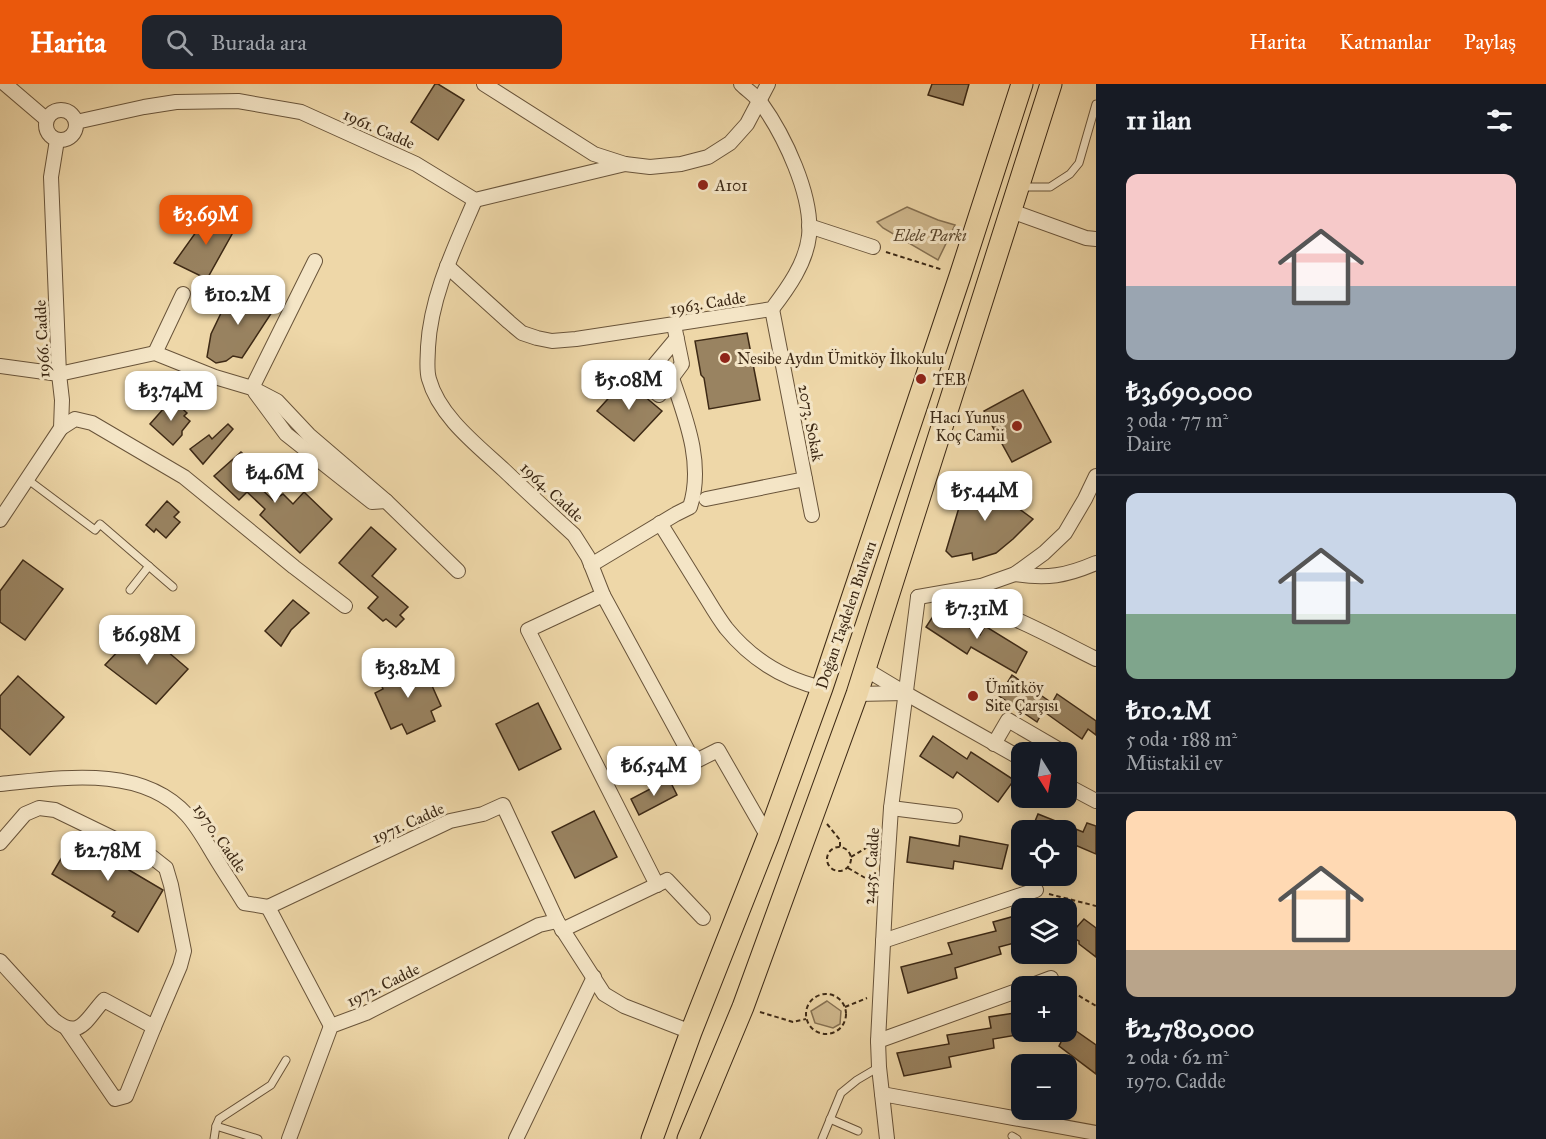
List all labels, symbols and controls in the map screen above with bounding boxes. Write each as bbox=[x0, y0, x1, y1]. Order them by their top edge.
search box bbox=[142, 15, 562, 69]
text: Harita bbox=[30, 25, 106, 60]
icon: search bbox=[163, 26, 196, 59]
text: Burada ara bbox=[211, 29, 307, 56]
text: Harita bbox=[1249, 29, 1306, 55]
text: Katmanlar bbox=[1339, 29, 1431, 55]
text: Paylaş bbox=[1464, 29, 1516, 55]
text: 11 ilan bbox=[1126, 104, 1191, 136]
icon: filters bbox=[1483, 104, 1516, 137]
street label: 1961. Cadde bbox=[340, 105, 418, 153]
place label: A101 bbox=[714, 176, 748, 195]
marker: A101 bbox=[696, 178, 710, 192]
pin: ₺3.69M bbox=[157, 195, 255, 246]
text: ₺3.69M bbox=[173, 202, 239, 226]
icon: home bbox=[1267, 213, 1375, 321]
park label: Elele Parkı bbox=[892, 226, 967, 245]
pin: ₺10.2M bbox=[189, 275, 287, 326]
text: ₺10.2M bbox=[205, 282, 271, 306]
street label: 1963. Cadde bbox=[669, 288, 748, 318]
street label: 1966. Cadde bbox=[30, 299, 54, 379]
place label: Nesibe Aydın Ümitköy İlkokulu bbox=[737, 348, 945, 368]
marker: Nesibe Aydın Ümitköy İlkokulu bbox=[718, 351, 732, 365]
pin: ₺5.08M bbox=[580, 360, 678, 411]
text: ₺5.08M bbox=[595, 367, 663, 391]
place label: TEB bbox=[933, 370, 966, 389]
pin: ₺3.74M bbox=[122, 371, 220, 422]
marker: TEB bbox=[914, 372, 928, 386]
text: ₺3,690,000 bbox=[1126, 375, 1253, 407]
text: ₺3.74M bbox=[139, 378, 203, 402]
street label: 2073. Sokak bbox=[794, 383, 828, 464]
place label: Hacı Yunus Koç Camii bbox=[929, 408, 1006, 445]
text: 3 oda · 77 m² bbox=[1126, 408, 1228, 432]
marker: Hacı Yunus Koç Camii bbox=[1010, 419, 1024, 433]
text: Daire bbox=[1126, 432, 1171, 456]
pin: ₺4.6M bbox=[233, 453, 317, 504]
street label: 1964. Cadde bbox=[516, 458, 588, 526]
text: ₺4.6M bbox=[246, 460, 304, 484]
pin: ₺5.44M bbox=[936, 471, 1034, 522]
text: ₺5.44M bbox=[951, 478, 1019, 502]
icon: home bbox=[1267, 532, 1375, 640]
street label: Doğan Taşdelen Bulvarı bbox=[812, 538, 881, 692]
pin: ₺7.31M bbox=[928, 589, 1026, 640]
text: ₺7.31M bbox=[946, 596, 1008, 620]
pin: ₺6.98M bbox=[98, 615, 196, 666]
text: ₺6.98M bbox=[113, 622, 181, 646]
pin: ₺3.82M bbox=[359, 648, 457, 699]
text: ₺3.82M bbox=[376, 655, 440, 679]
place label: Ümitköy Site Çarşısı bbox=[985, 677, 1059, 715]
marker: Ümitköy Site Çarşısı bbox=[966, 689, 980, 703]
text: ₺10.2M bbox=[1126, 694, 1211, 726]
text: 5 oda · 188 m² bbox=[1126, 727, 1237, 751]
north arrow bbox=[1011, 742, 1077, 808]
map controls bbox=[1011, 742, 1077, 1120]
pin: ₺6.54M bbox=[605, 746, 703, 797]
text: Müstakil ev bbox=[1126, 751, 1222, 775]
text: ₺6.54M bbox=[621, 753, 687, 777]
street label: 1971. Cadde bbox=[369, 799, 447, 847]
street label: 1970. Cadde bbox=[189, 800, 251, 876]
button: locate bbox=[1011, 820, 1077, 886]
street label: 2435. Cadde bbox=[859, 826, 883, 905]
pin: ₺2.78M bbox=[59, 831, 157, 882]
text: ₺2.78M bbox=[75, 838, 141, 862]
icon: home bbox=[1267, 850, 1375, 958]
button: layers bbox=[1011, 898, 1077, 964]
street label: 1972. Cadde bbox=[343, 959, 423, 1011]
button: + bbox=[1011, 976, 1077, 1042]
text: ₺2,780,000 bbox=[1126, 1012, 1254, 1044]
text: 2 oda · 62 m² bbox=[1126, 1045, 1229, 1069]
button: − bbox=[1011, 1054, 1077, 1120]
text: 1970. Cadde bbox=[1126, 1069, 1226, 1093]

